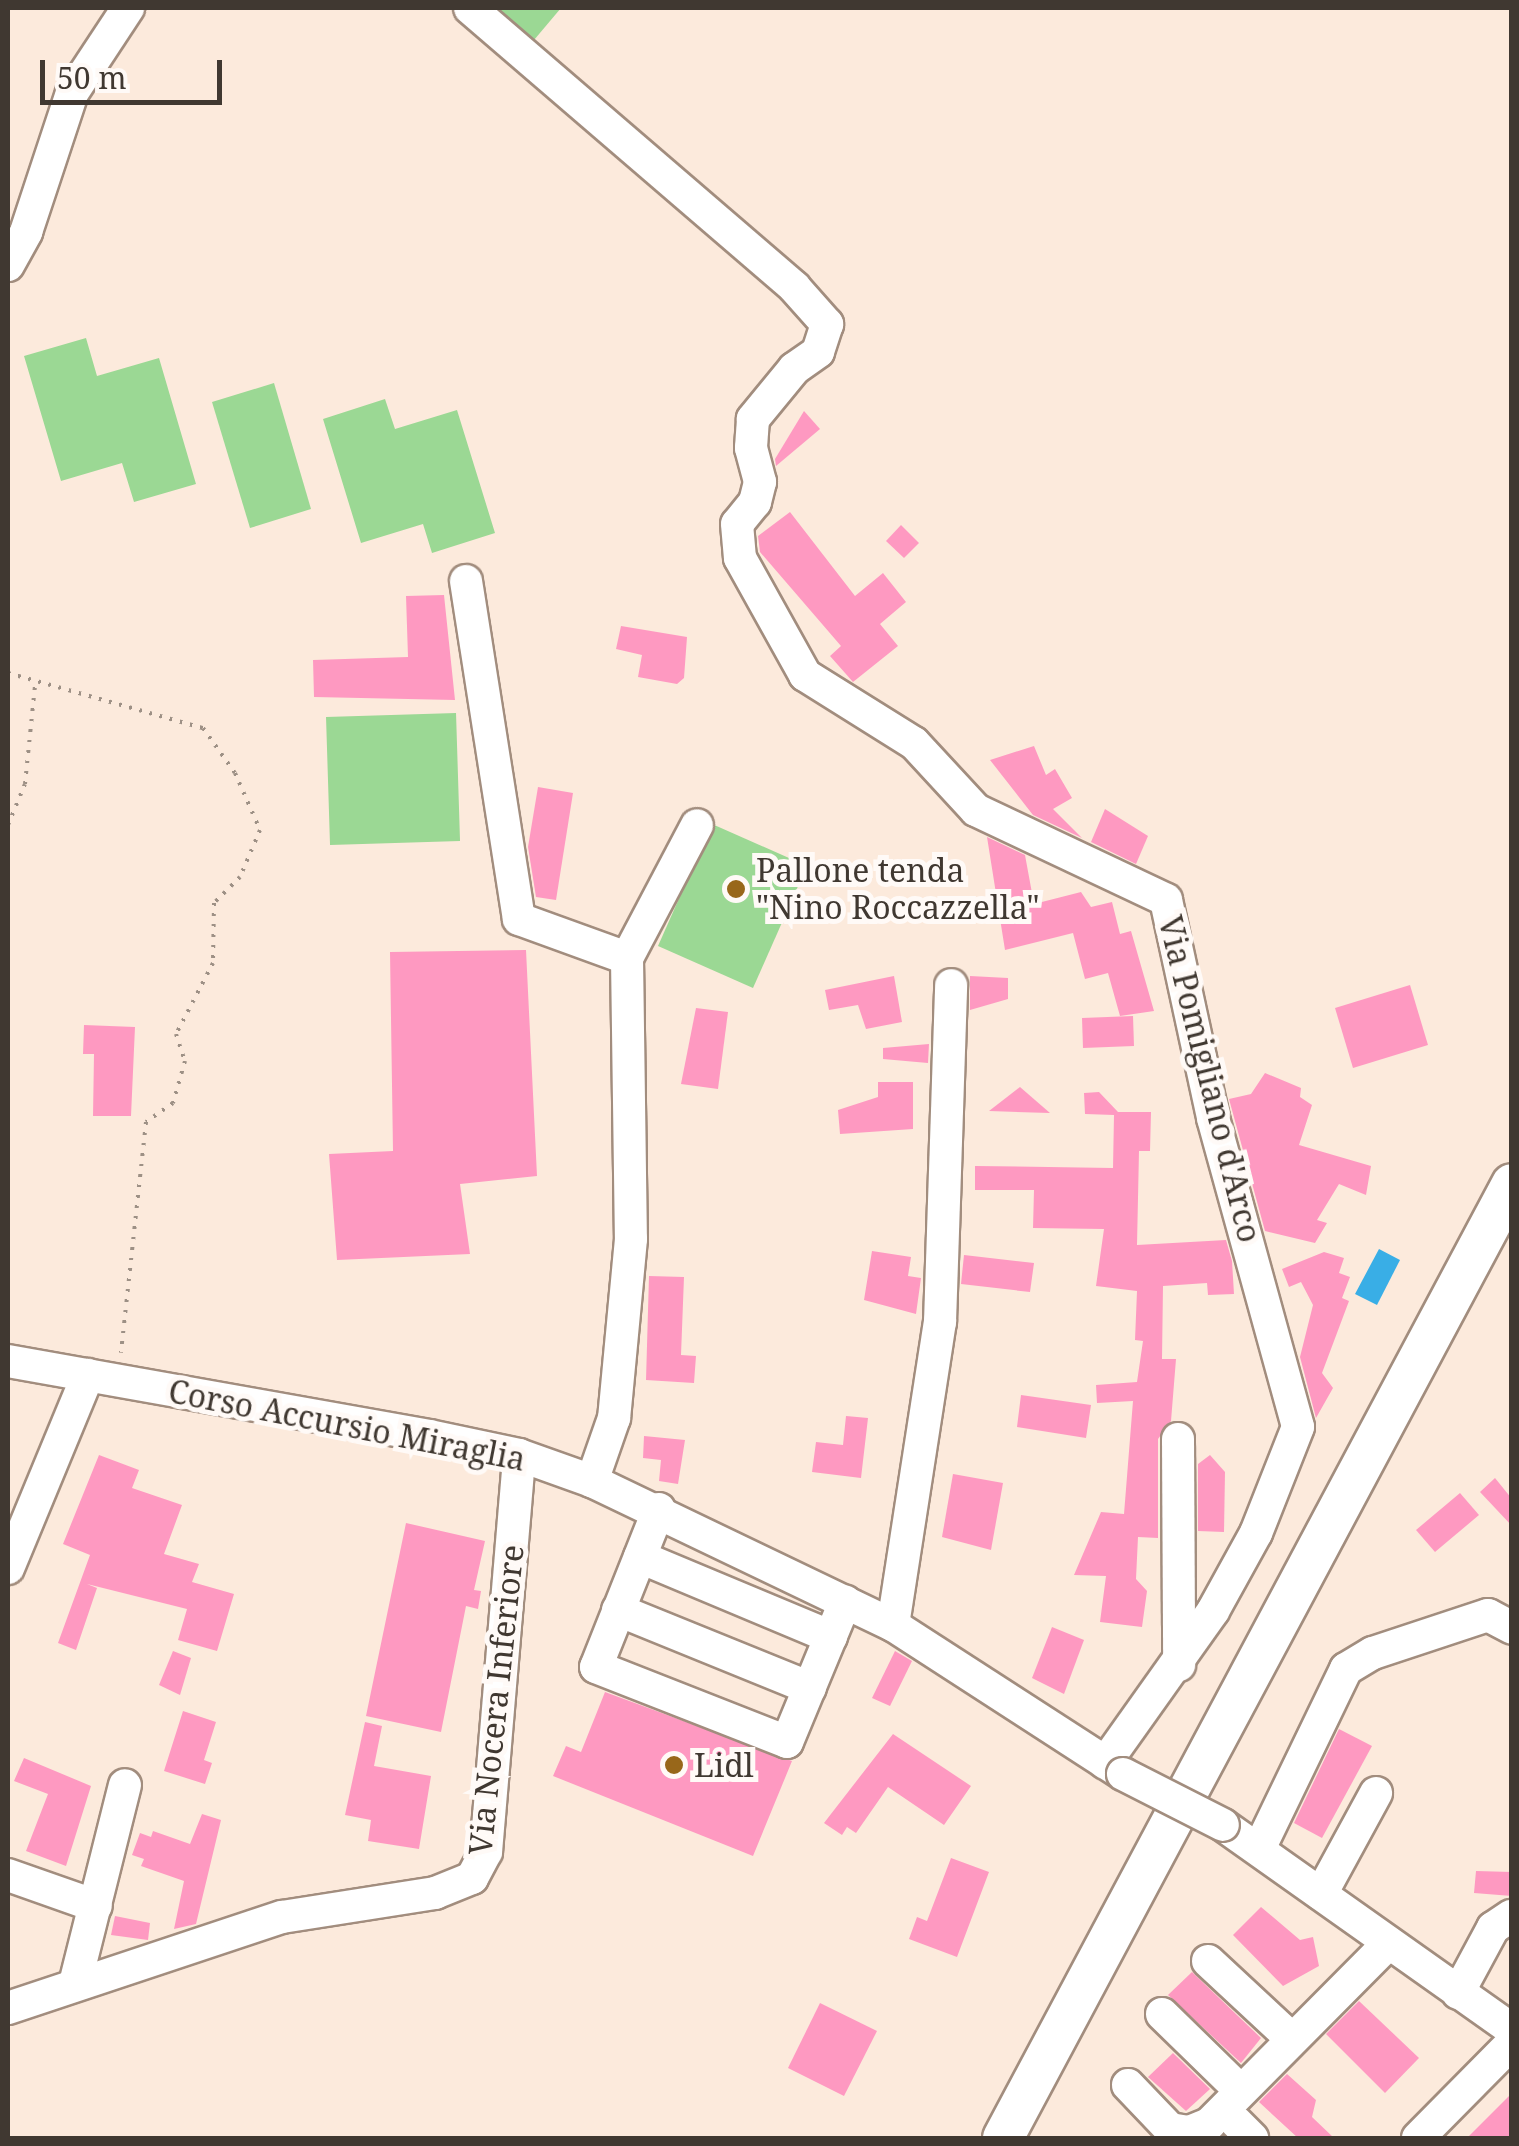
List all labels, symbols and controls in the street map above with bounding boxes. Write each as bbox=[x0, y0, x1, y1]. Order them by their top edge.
scale bar bbox=[45, 40, 228, 102]
text: 50 m bbox=[57, 57, 127, 98]
place label: Pallone tenda "Nino Roccazzella" bbox=[756, 852, 1040, 927]
marker: Pallone tenda "Nino Roccazzella" bbox=[725, 878, 747, 900]
street label: Via Pomigliano d'Arco bbox=[1151, 912, 1269, 1246]
street label: Corso Accursio Miraglia bbox=[165, 1372, 529, 1478]
street label: Via Nocera Inferiore bbox=[461, 1543, 531, 1857]
place label: Lidl bbox=[694, 1746, 754, 1784]
marker: Lidl bbox=[663, 1754, 685, 1776]

